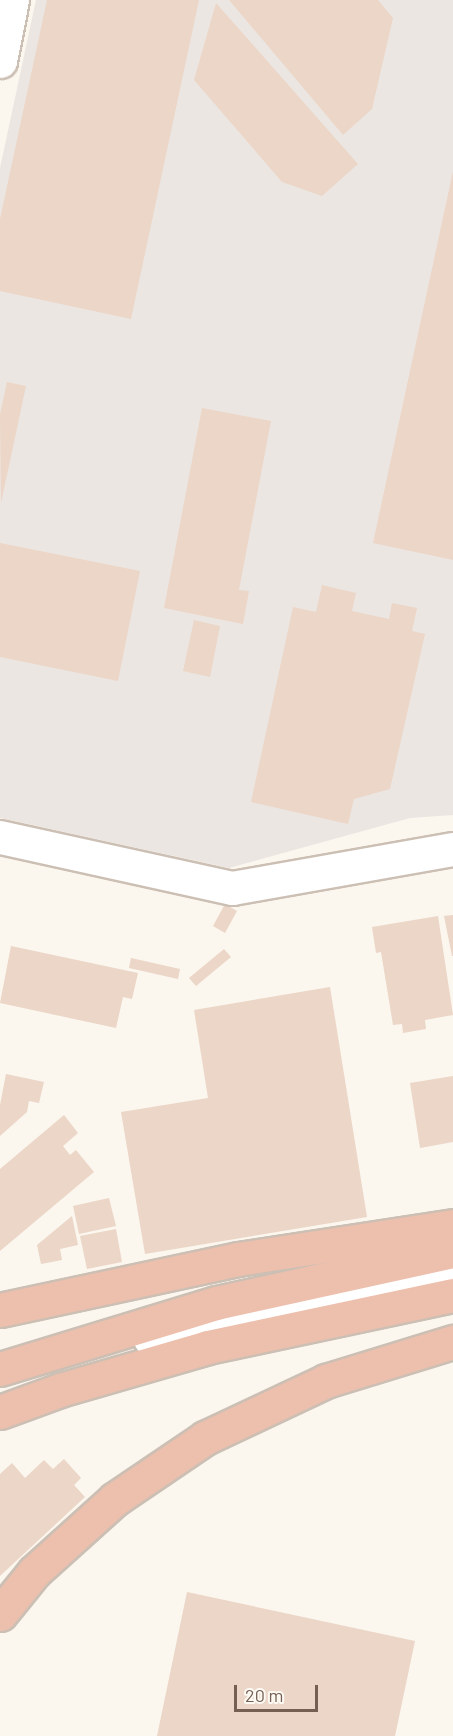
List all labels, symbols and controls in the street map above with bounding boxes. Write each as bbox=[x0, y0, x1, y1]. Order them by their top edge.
scale bar bbox=[237, 1673, 321, 1711]
text: 20 m bbox=[245, 1684, 283, 1706]

